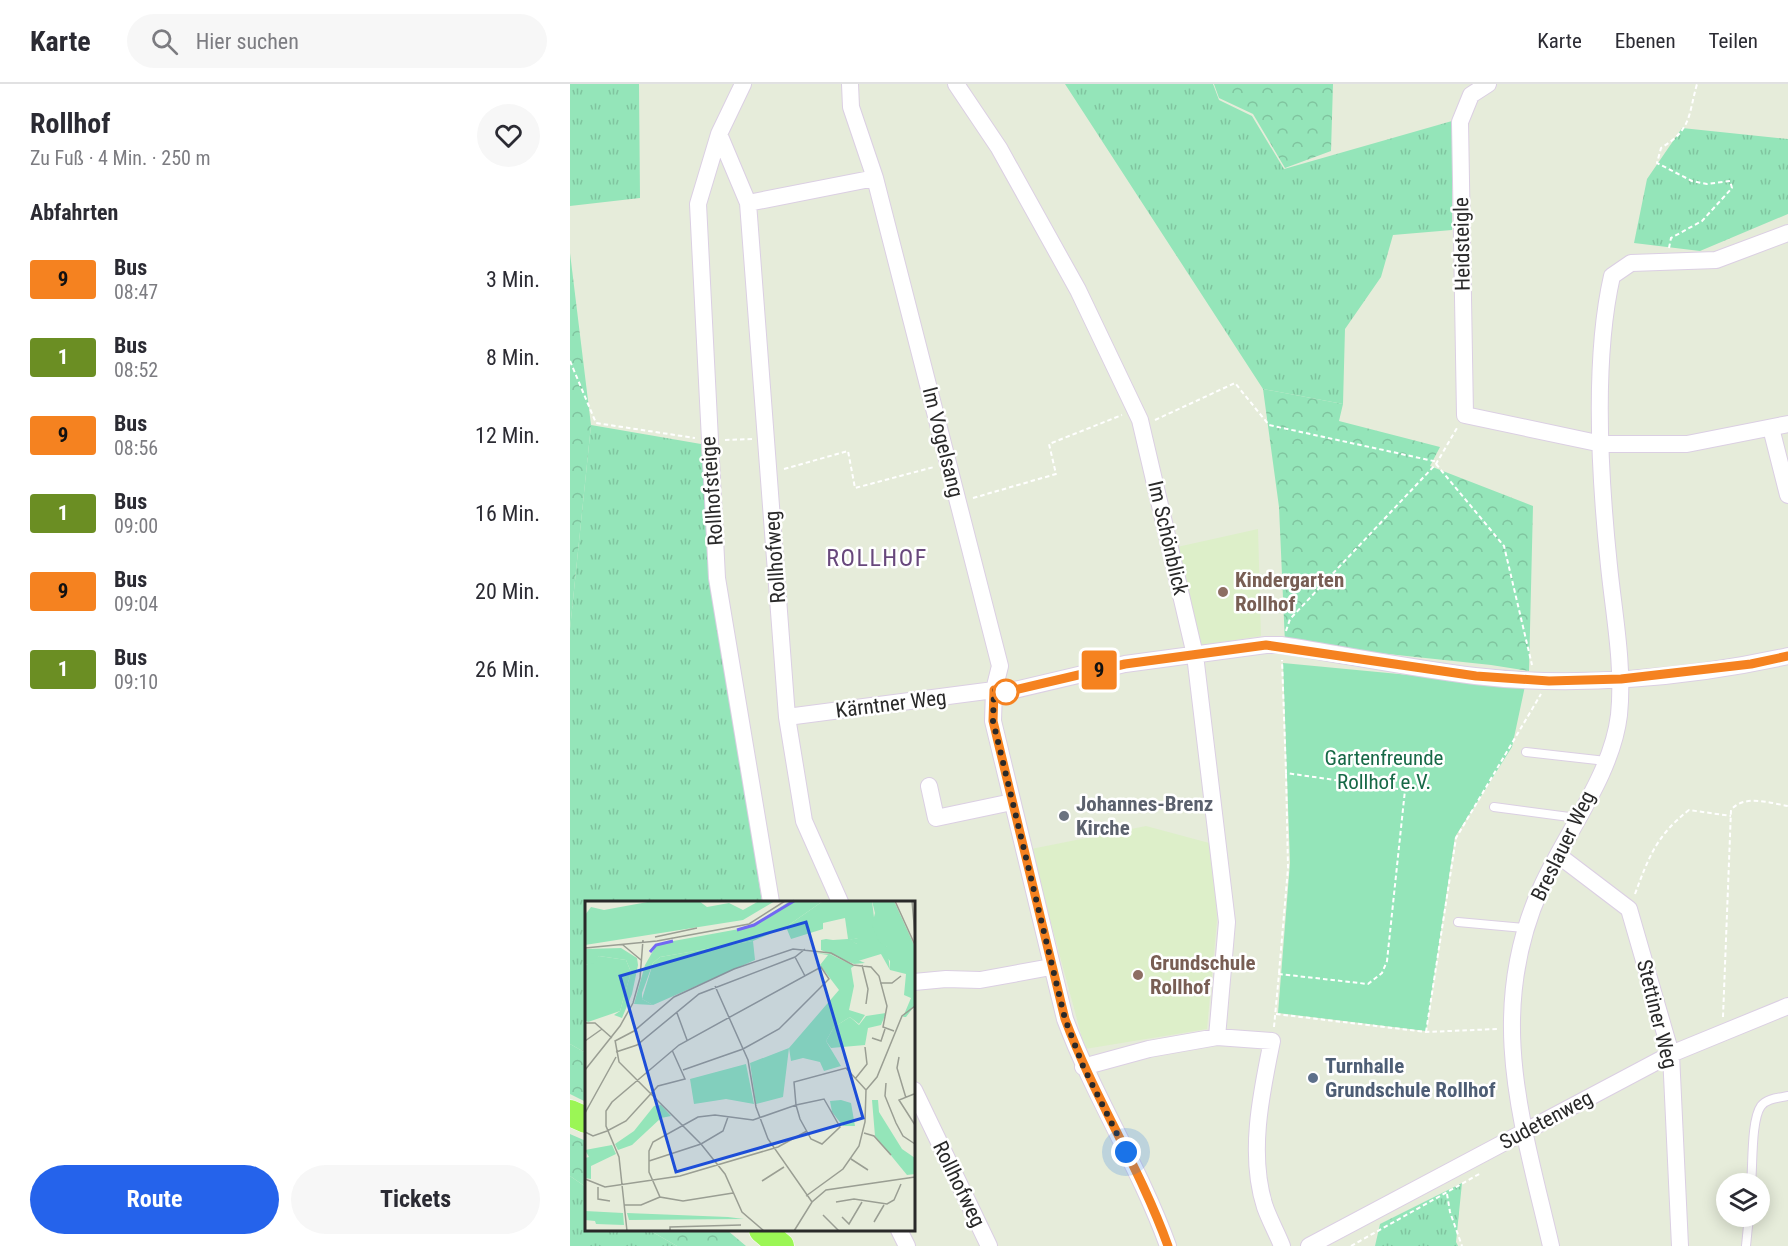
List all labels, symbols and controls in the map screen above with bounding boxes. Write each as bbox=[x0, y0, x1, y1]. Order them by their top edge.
search box bbox=[127, 14, 547, 68]
text: Karte bbox=[30, 25, 91, 58]
icon: search bbox=[148, 25, 181, 58]
text: Hier suchen bbox=[196, 29, 299, 54]
text: Karte bbox=[1537, 29, 1582, 53]
text: Ebenen bbox=[1615, 29, 1676, 53]
text: Teilen bbox=[1709, 29, 1758, 53]
button: heart bbox=[477, 104, 540, 167]
text: Rollhof bbox=[30, 107, 110, 140]
text: Zu Fuß · 4 Min. · 250 m bbox=[30, 146, 211, 170]
street label: Heidsteigle bbox=[1449, 197, 1475, 291]
text: Abfahrten bbox=[30, 200, 118, 225]
text: Bus bbox=[114, 255, 147, 280]
text: 9 bbox=[58, 267, 68, 291]
text: 3 Min. bbox=[486, 267, 540, 292]
text: 08:47 bbox=[114, 280, 158, 304]
text: Bus bbox=[114, 333, 147, 358]
text: 1 bbox=[58, 345, 68, 369]
text: 8 Min. bbox=[486, 345, 540, 370]
text: 08:52 bbox=[114, 358, 158, 382]
street label: Im Vogelsang bbox=[918, 384, 968, 500]
text: Bus bbox=[114, 411, 147, 436]
text: 9 bbox=[58, 423, 68, 447]
text: 12 Min. bbox=[475, 423, 540, 448]
street label: Rollhofsteige bbox=[696, 435, 728, 546]
text: 08:56 bbox=[114, 436, 158, 460]
street label: Im Schönblick bbox=[1143, 479, 1193, 598]
text: Bus bbox=[114, 489, 147, 514]
text: 1 bbox=[58, 501, 68, 525]
text: 16 Min. bbox=[475, 501, 540, 526]
street label: Rollhofweg bbox=[760, 510, 790, 604]
text: 09:00 bbox=[114, 514, 158, 538]
district label: ROLLHOF bbox=[826, 544, 928, 572]
text: Bus bbox=[114, 567, 147, 592]
place label: Kindergarten Rollhof bbox=[1235, 568, 1344, 616]
text: 9 bbox=[58, 579, 68, 603]
text: 20 Min. bbox=[475, 579, 540, 604]
marker: Kindergarten Rollhof bbox=[1216, 585, 1230, 599]
text: 09:04 bbox=[114, 592, 158, 616]
text: Bus bbox=[114, 645, 147, 670]
line badge: 9 bbox=[1080, 650, 1118, 690]
text: 1 bbox=[58, 657, 68, 681]
text: 26 Min. bbox=[475, 657, 540, 682]
text: 9 bbox=[1094, 658, 1104, 682]
text: 09:10 bbox=[114, 670, 158, 694]
unlabelled marker bbox=[993, 679, 1019, 705]
street label: Kärntner Weg bbox=[834, 685, 948, 723]
park label: Gartenfreunde Rollhof e.V. bbox=[1325, 746, 1444, 794]
street label: Breslauer Weg bbox=[1526, 787, 1600, 905]
place label: Johannes-Brenz Kirche bbox=[1076, 792, 1213, 840]
marker: Johannes-Brenz Kirche bbox=[1057, 809, 1071, 823]
inset map bbox=[585, 901, 915, 1231]
place label: Grundschule Rollhof bbox=[1150, 951, 1256, 999]
street label: Stettiner Weg bbox=[1632, 957, 1682, 1071]
marker: Grundschule Rollhof bbox=[1131, 968, 1145, 982]
place label: Turnhalle Grundschule Rollhof bbox=[1325, 1054, 1496, 1102]
marker: Turnhalle Grundschule Rollhof bbox=[1306, 1071, 1320, 1085]
street label: Sudetenweg bbox=[1496, 1086, 1596, 1154]
street label: Rollhofweg bbox=[928, 1137, 990, 1231]
your location bbox=[1111, 1137, 1141, 1167]
button: Route bbox=[30, 1165, 279, 1234]
button: Tickets bbox=[291, 1165, 540, 1234]
map controls bbox=[1716, 1173, 1770, 1227]
button: layers bbox=[1716, 1173, 1770, 1227]

